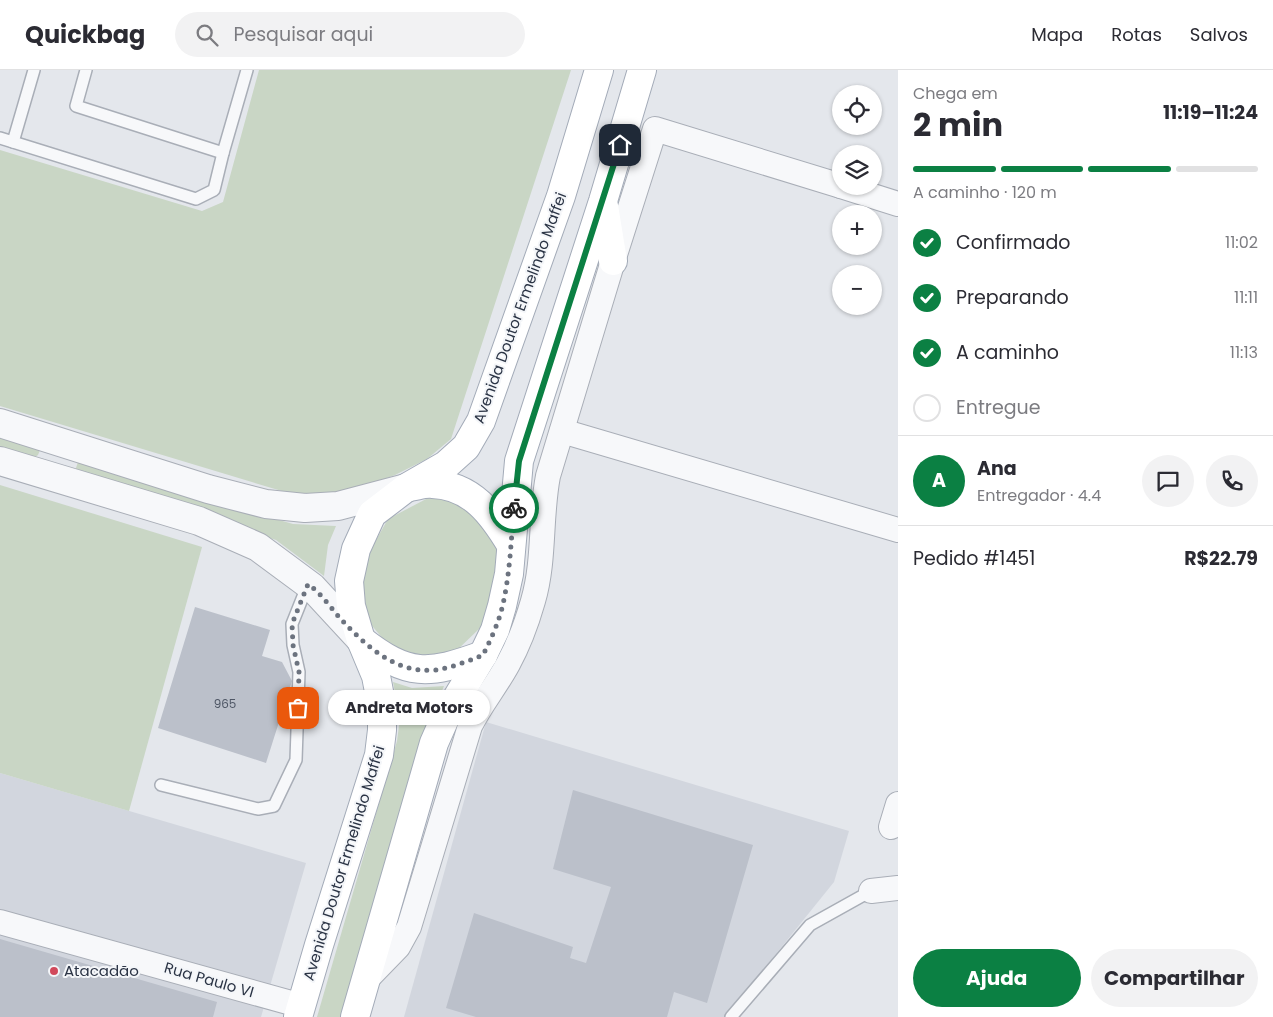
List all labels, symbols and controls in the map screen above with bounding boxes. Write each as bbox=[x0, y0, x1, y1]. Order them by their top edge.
search box bbox=[175, 12, 525, 57]
text: Quickbag bbox=[25, 18, 145, 51]
icon: search bbox=[193, 21, 221, 49]
text: Pesquisar aqui bbox=[233, 21, 373, 48]
text: Mapa bbox=[1031, 22, 1083, 47]
text: Rotas bbox=[1111, 22, 1162, 47]
text: Salvos bbox=[1190, 22, 1248, 47]
text: Chega em bbox=[913, 82, 998, 105]
map controls bbox=[832, 85, 882, 315]
button: locate bbox=[832, 85, 882, 135]
text: 11:19–11:24 bbox=[1163, 99, 1258, 126]
text: 2 min bbox=[913, 102, 1003, 147]
pin bbox=[599, 124, 641, 166]
icon: home bbox=[606, 131, 634, 159]
button: layers bbox=[832, 145, 882, 195]
text: A caminho · 120 m bbox=[913, 181, 1057, 204]
street label: Avenida Doutor Ermelindo Maffei bbox=[468, 189, 571, 426]
button: + bbox=[832, 205, 882, 255]
icon: check bbox=[913, 229, 941, 257]
text: Confirmado bbox=[956, 229, 1070, 256]
text: 11:02 bbox=[1225, 231, 1258, 254]
button: − bbox=[832, 265, 882, 315]
icon: check bbox=[913, 284, 941, 312]
text: Preparando bbox=[956, 284, 1069, 311]
text: 11:11 bbox=[1234, 286, 1258, 309]
icon: check bbox=[913, 339, 941, 367]
text: A caminho bbox=[956, 339, 1059, 366]
text: 11:13 bbox=[1230, 341, 1258, 364]
text: Entregue bbox=[956, 394, 1040, 421]
text: Ana bbox=[977, 455, 1017, 482]
button: chat bbox=[1142, 455, 1194, 507]
button: phone bbox=[1206, 455, 1258, 507]
text: A bbox=[932, 467, 946, 494]
courier bbox=[489, 483, 539, 533]
text: Entregador · 4.4 bbox=[977, 484, 1101, 507]
icon: bike bbox=[500, 494, 528, 522]
text: Pedido #1451 bbox=[913, 545, 1035, 572]
text: R$22.79 bbox=[1184, 545, 1258, 572]
pin bbox=[277, 687, 319, 729]
callout: Andreta Motors bbox=[328, 690, 490, 726]
icon: bag bbox=[284, 694, 312, 722]
house number: 965 bbox=[214, 695, 236, 712]
text: Andreta Motors bbox=[345, 696, 473, 719]
street label: Avenida Doutor Ermelindo Maffei bbox=[298, 743, 389, 983]
button: Ajuda bbox=[913, 949, 1081, 1007]
button: Compartilhar bbox=[1091, 949, 1258, 1007]
street label: Rua Paulo VI bbox=[162, 957, 256, 1002]
place label: Atacadão bbox=[64, 960, 139, 981]
marker: Atacadão bbox=[48, 965, 60, 977]

